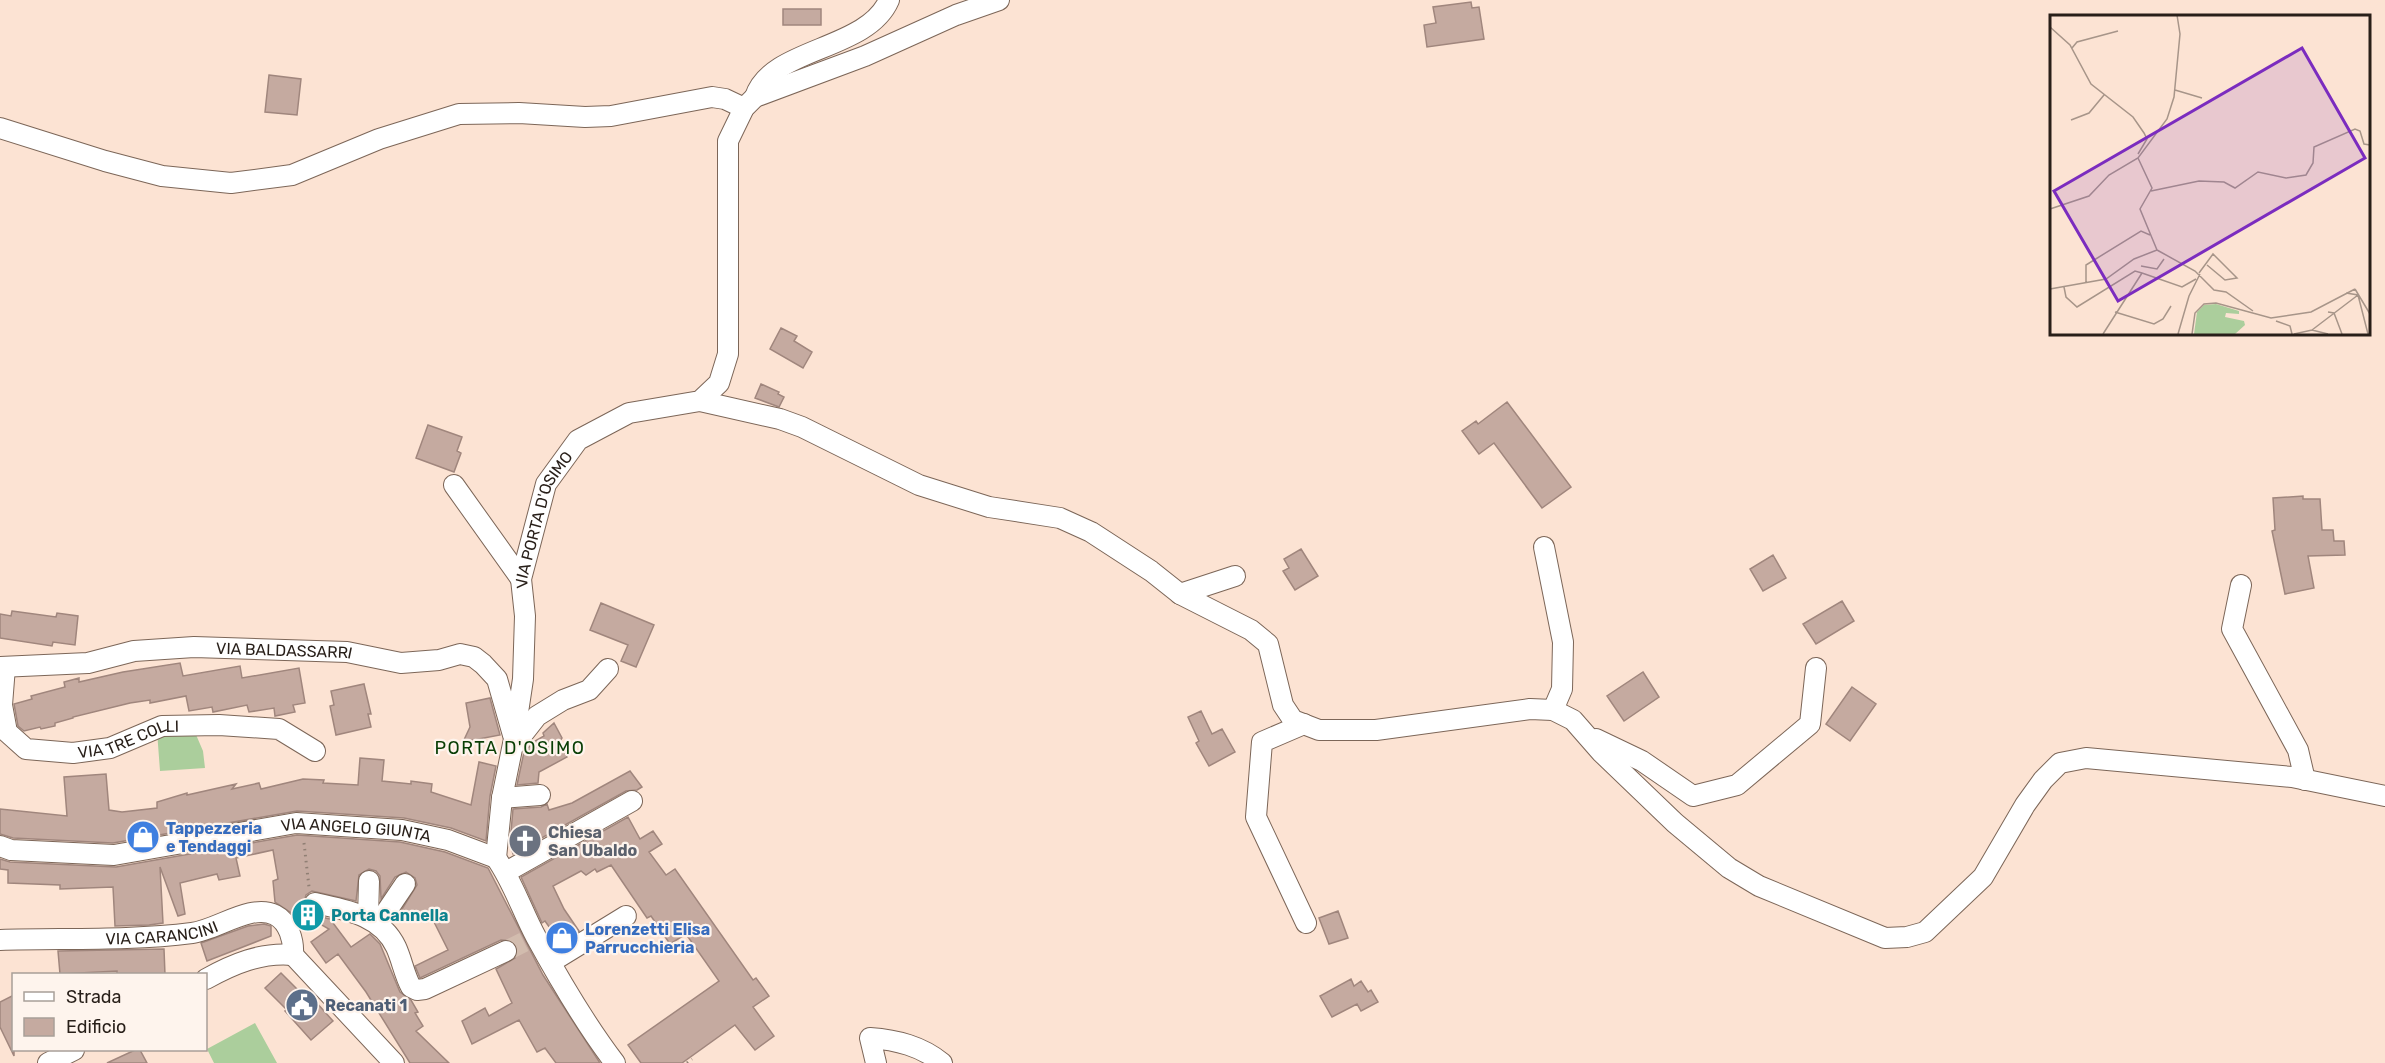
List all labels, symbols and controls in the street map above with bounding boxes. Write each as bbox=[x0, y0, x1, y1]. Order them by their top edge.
inset map bbox=[2050, 15, 2370, 334]
street label: VIA PORTA D'OSIMO bbox=[511, 447, 576, 589]
street label: VIA BALDASSARRI bbox=[216, 638, 354, 662]
street label: VIA TRE COLLI bbox=[76, 716, 179, 762]
district label: PORTA D'OSIMO bbox=[434, 737, 586, 759]
street label: VIA ANGELO GIUNTA bbox=[279, 813, 433, 846]
shop icon: Tappezzeria e Tendaggi bbox=[125, 819, 161, 855]
place label: Tappezzeria e Tendaggi bbox=[166, 819, 262, 856]
church icon: Chiesa San Ubaldo bbox=[507, 823, 543, 859]
place label: Chiesa San Ubaldo bbox=[548, 823, 638, 860]
building icon: Porta Cannella bbox=[290, 897, 326, 933]
place label: Porta Cannella bbox=[331, 906, 448, 925]
street label: VIA CARANCINI bbox=[105, 916, 221, 948]
shop icon: Lorenzetti Elisa Parrucchieria bbox=[544, 920, 580, 956]
place label: Lorenzetti Elisa Parrucchieria bbox=[585, 920, 710, 957]
legend bbox=[12, 973, 207, 1051]
text: Strada bbox=[66, 986, 122, 1008]
public building icon: Recanati 1 bbox=[284, 987, 320, 1023]
place label: Recanati 1 bbox=[325, 996, 407, 1015]
text: Edificio bbox=[66, 1016, 126, 1038]

